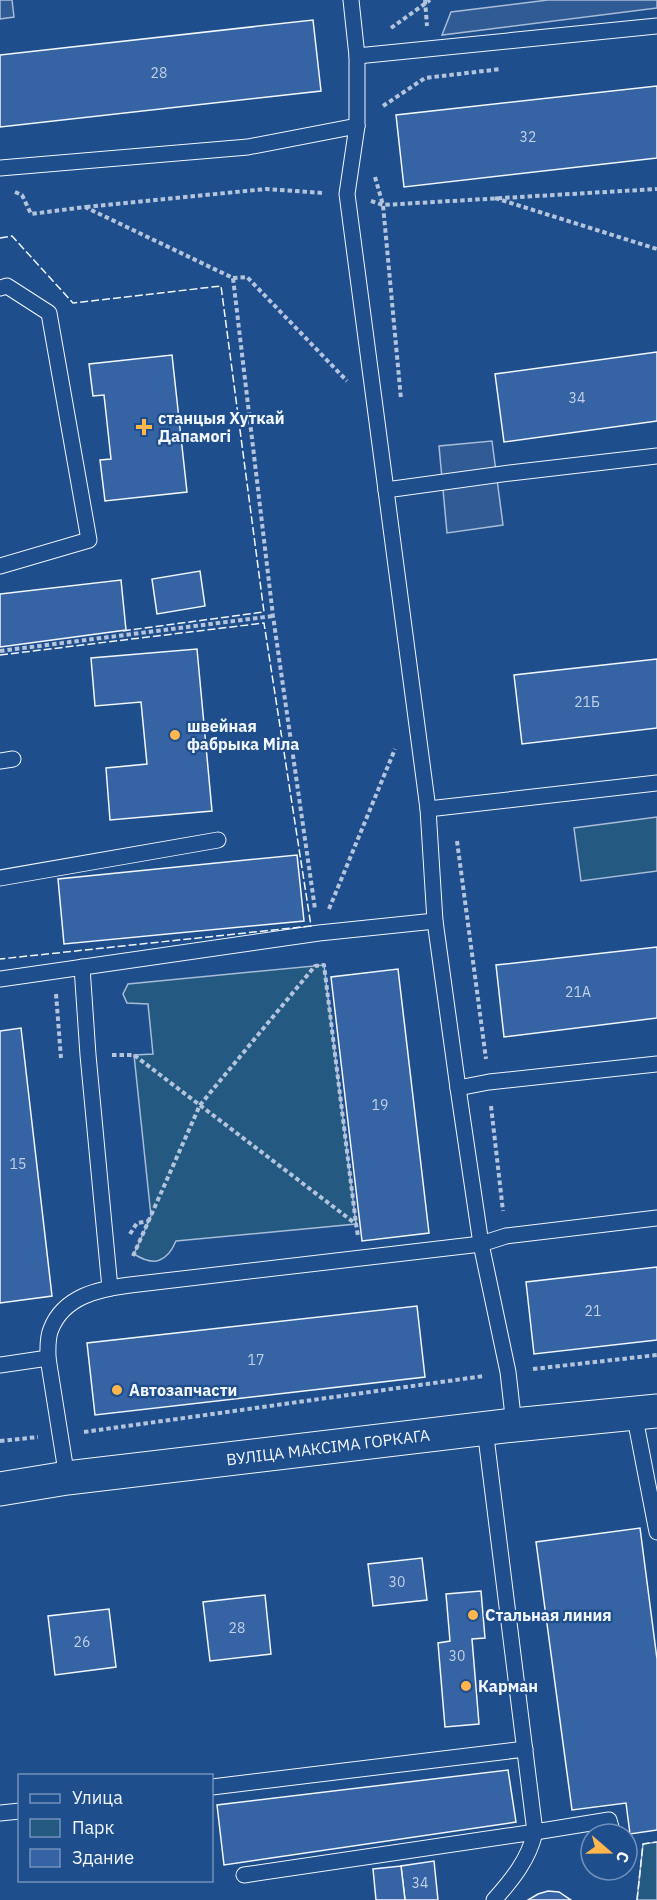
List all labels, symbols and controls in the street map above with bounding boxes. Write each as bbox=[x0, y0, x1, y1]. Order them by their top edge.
house number: 28 bbox=[151, 64, 167, 82]
house number: 32 bbox=[520, 128, 536, 146]
house number: 34 bbox=[569, 389, 585, 407]
place label: станцыя Хуткай Дапамогі bbox=[158, 408, 285, 446]
marker: станцыя Хуткай Дапамогі bbox=[135, 418, 153, 436]
house number: 21Б bbox=[574, 693, 600, 711]
place label: швейная фабрыка Міла bbox=[187, 716, 299, 754]
marker: швейная фабрыка Міла bbox=[168, 728, 182, 742]
house number: 21А bbox=[565, 983, 591, 1001]
house number: 19 bbox=[372, 1096, 388, 1114]
house number: 15 bbox=[10, 1155, 26, 1173]
house number: 21 bbox=[585, 1302, 601, 1320]
house number: 17 bbox=[248, 1351, 264, 1369]
place label: Автозапчасти bbox=[129, 1380, 237, 1400]
marker: Автозапчасти bbox=[110, 1383, 124, 1397]
street label: ВУЛІЦА МАКСІМА ГОРКАГА bbox=[225, 1425, 431, 1469]
house number: 30 bbox=[389, 1573, 405, 1591]
place label: Стальная линия bbox=[485, 1605, 612, 1625]
marker: Стальная линия bbox=[466, 1608, 480, 1622]
house number: 28 bbox=[229, 1619, 245, 1637]
house number: 26 bbox=[74, 1633, 90, 1651]
house number: 30 bbox=[449, 1647, 465, 1665]
place label: Карман bbox=[478, 1676, 538, 1696]
marker: Карман bbox=[459, 1679, 473, 1693]
legend bbox=[18, 1774, 213, 1882]
text: Улица bbox=[72, 1786, 123, 1809]
text: Парк bbox=[72, 1816, 115, 1839]
north arrow bbox=[579, 1822, 639, 1882]
text: Здание bbox=[72, 1846, 134, 1869]
text: С bbox=[612, 1849, 634, 1865]
house number: 34 bbox=[412, 1874, 428, 1892]

